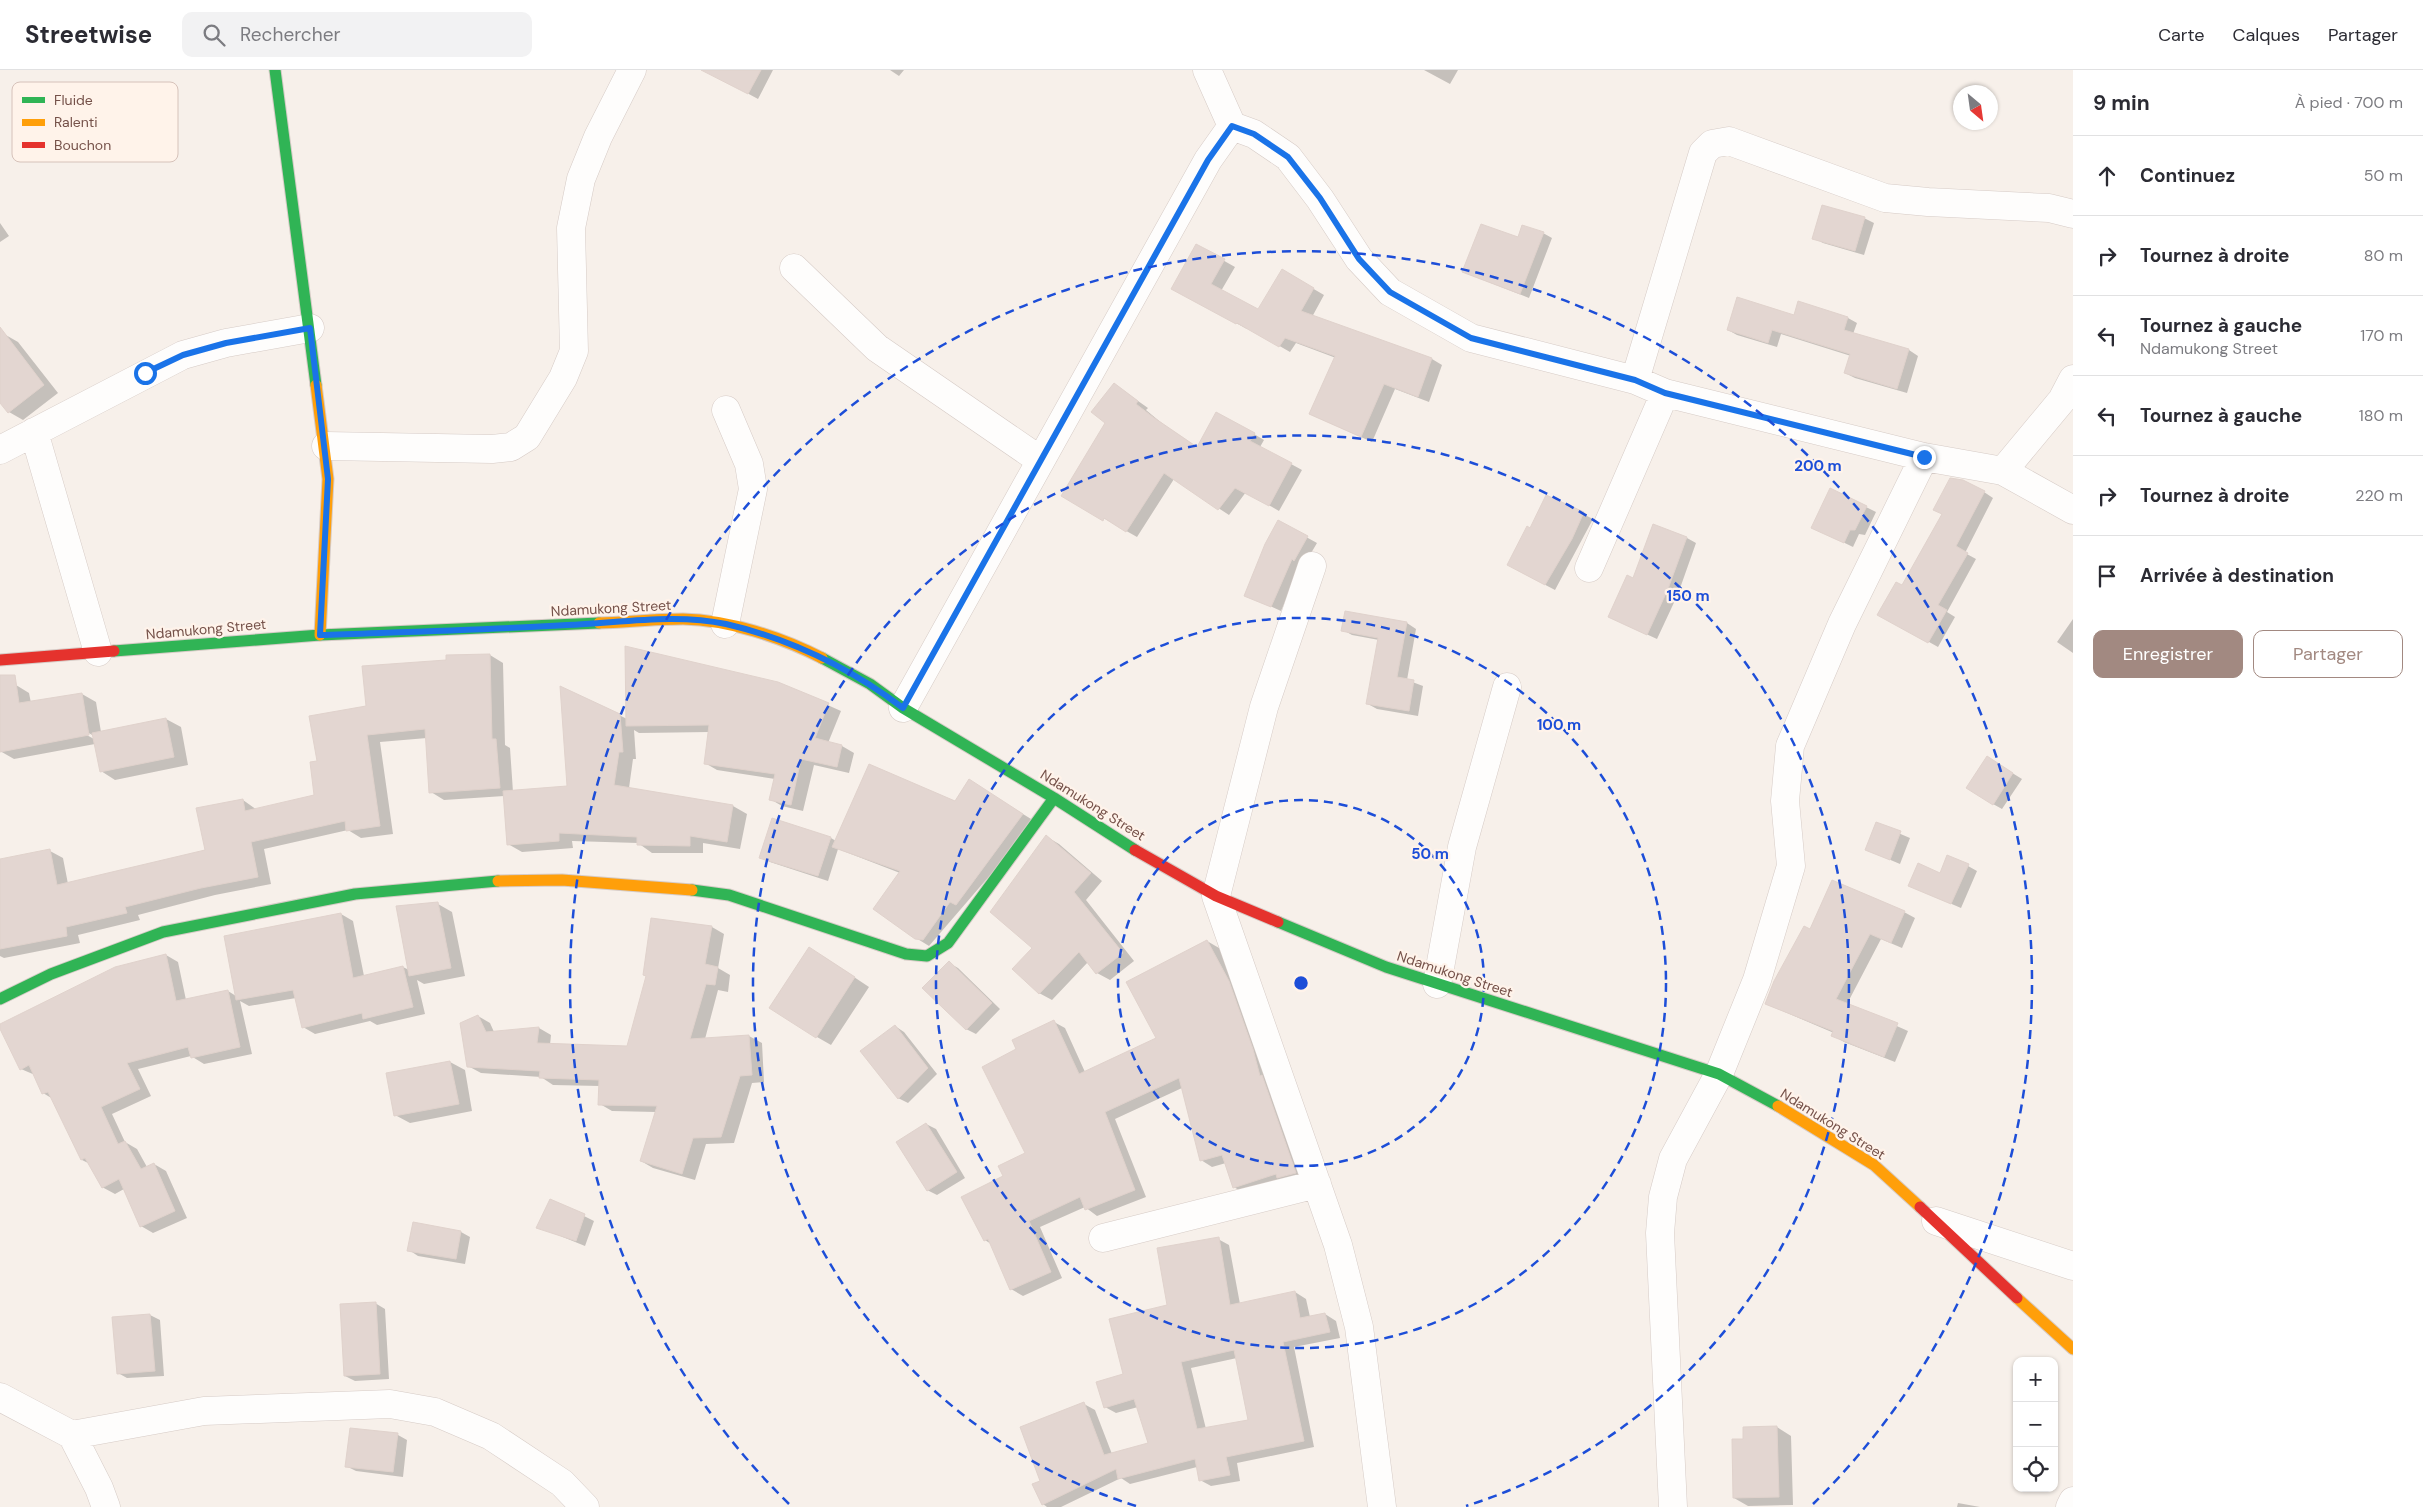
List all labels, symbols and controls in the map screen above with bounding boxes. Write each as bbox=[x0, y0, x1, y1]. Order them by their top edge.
search box bbox=[182, 12, 532, 57]
text: Streetwise bbox=[25, 19, 152, 50]
icon: search bbox=[200, 21, 228, 49]
text: Rechercher bbox=[240, 22, 341, 47]
text: Carte bbox=[2158, 23, 2205, 47]
text: Calques bbox=[2233, 23, 2300, 47]
text: Partager bbox=[2328, 23, 2398, 47]
legend bbox=[12, 82, 178, 162]
north arrow bbox=[1953, 85, 1998, 130]
text: 9 min bbox=[2093, 89, 2150, 117]
text: Fluide bbox=[54, 91, 93, 109]
text: À pied · 700 m bbox=[2295, 92, 2403, 113]
text: Ralenti bbox=[54, 113, 98, 131]
text: Bouchon bbox=[54, 136, 111, 154]
icon: ahead bbox=[2093, 162, 2121, 190]
text: Continuez bbox=[2140, 163, 2235, 188]
text: 50 m bbox=[2364, 165, 2403, 186]
icon: right bbox=[2093, 242, 2121, 270]
text: Tournez à droite bbox=[2140, 243, 2290, 268]
text: 80 m bbox=[2364, 245, 2403, 266]
text: Tournez à gauche bbox=[2140, 313, 2302, 338]
icon: left bbox=[2093, 322, 2121, 350]
text: 170 m bbox=[2360, 325, 2403, 346]
text: Ndamukong Street bbox=[2140, 338, 2278, 359]
route start bbox=[134, 362, 157, 385]
icon: left bbox=[2093, 402, 2121, 430]
text: Tournez à gauche bbox=[2140, 403, 2302, 428]
text: 180 m bbox=[2359, 405, 2403, 426]
route end bbox=[1913, 446, 1936, 469]
text: 200 m bbox=[1794, 456, 1842, 476]
icon: right bbox=[2093, 482, 2121, 510]
text: Tournez à droite bbox=[2140, 483, 2290, 508]
text: 220 m bbox=[2355, 485, 2403, 506]
icon: arrive bbox=[2093, 562, 2121, 590]
text: Arrivée à destination bbox=[2140, 563, 2334, 588]
text: 150 m bbox=[1667, 586, 1710, 606]
street label: Ndamukong Street bbox=[550, 596, 672, 620]
street label: Ndamukong Street bbox=[145, 615, 267, 643]
button: Enregistrer bbox=[2093, 630, 2243, 678]
button: Partager bbox=[2253, 630, 2403, 678]
text: 100 m bbox=[1537, 715, 1581, 735]
street label: Ndamukong Street bbox=[1037, 765, 1149, 845]
text: 50 m bbox=[1411, 844, 1449, 864]
street label: Ndamukong Street bbox=[1395, 947, 1515, 1001]
centre of rings bbox=[1292, 974, 1310, 992]
street label: Ndamukong Street bbox=[1777, 1084, 1889, 1164]
map controls bbox=[2013, 1357, 2058, 1492]
button: + bbox=[2013, 1357, 2058, 1402]
button: − bbox=[2013, 1402, 2058, 1447]
button: locate bbox=[2013, 1447, 2058, 1492]

